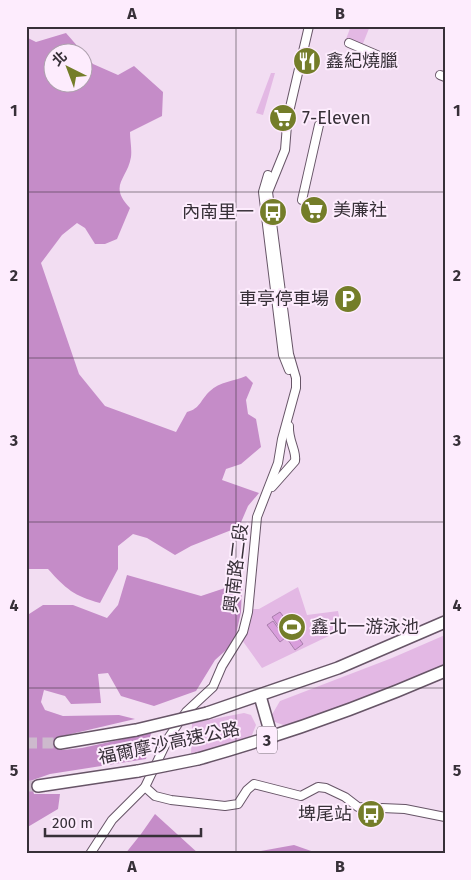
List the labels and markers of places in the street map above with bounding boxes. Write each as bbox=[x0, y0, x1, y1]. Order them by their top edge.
restaurant icon: 鑫紀燒臘 bbox=[292, 46, 322, 76]
place label: 鑫紀燒臘 bbox=[326, 50, 398, 72]
supermarket icon: 7-Eleven bbox=[268, 103, 298, 133]
place label: 7-Eleven bbox=[302, 107, 371, 129]
supermarket icon: 美廉社 bbox=[299, 195, 329, 225]
bus stop icon: 內南里一 bbox=[258, 197, 288, 227]
place label: 美廉社 bbox=[333, 199, 387, 221]
place label: 內南里一 bbox=[182, 201, 254, 223]
parking icon: 車亭停車場 bbox=[333, 284, 363, 314]
place label: 車亭停車場 bbox=[239, 288, 329, 310]
sports icon: 鑫北一游泳池 bbox=[277, 612, 307, 642]
place label: 鑫北一游泳池 bbox=[311, 616, 419, 638]
bus stop icon: 埤尾站 bbox=[356, 799, 386, 829]
place label: 埤尾站 bbox=[298, 803, 352, 825]

